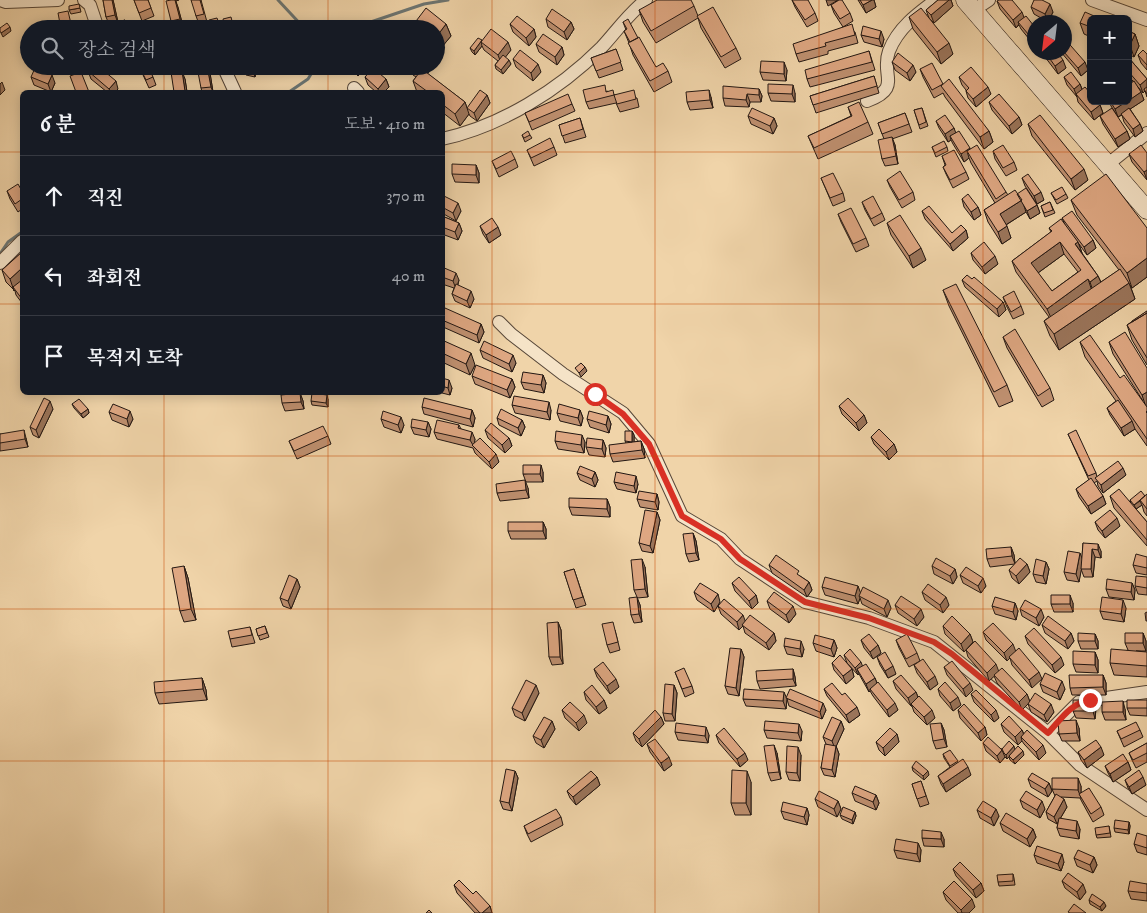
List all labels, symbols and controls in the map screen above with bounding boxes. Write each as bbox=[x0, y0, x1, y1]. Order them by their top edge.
north arrow bbox=[1027, 15, 1072, 60]
map controls bbox=[1087, 15, 1132, 105]
button: + bbox=[1087, 15, 1132, 60]
search box bbox=[20, 20, 445, 75]
icon: search bbox=[38, 34, 66, 62]
text: 장소 검색 bbox=[78, 39, 156, 62]
button: − bbox=[1087, 60, 1132, 105]
text: 6 분 bbox=[40, 112, 76, 138]
text: 도보 · 410 m bbox=[344, 114, 425, 134]
icon: ahead bbox=[40, 182, 68, 210]
text: 370 m bbox=[387, 186, 425, 206]
text: 직진 bbox=[87, 187, 124, 210]
icon: left bbox=[40, 262, 68, 290]
text: 40 m bbox=[392, 266, 425, 286]
text: 좌회전 bbox=[87, 267, 142, 290]
icon: arrive bbox=[40, 342, 68, 370]
text: 목적지 도착 bbox=[87, 347, 183, 370]
route start bbox=[584, 383, 607, 406]
route end bbox=[1079, 689, 1102, 712]

